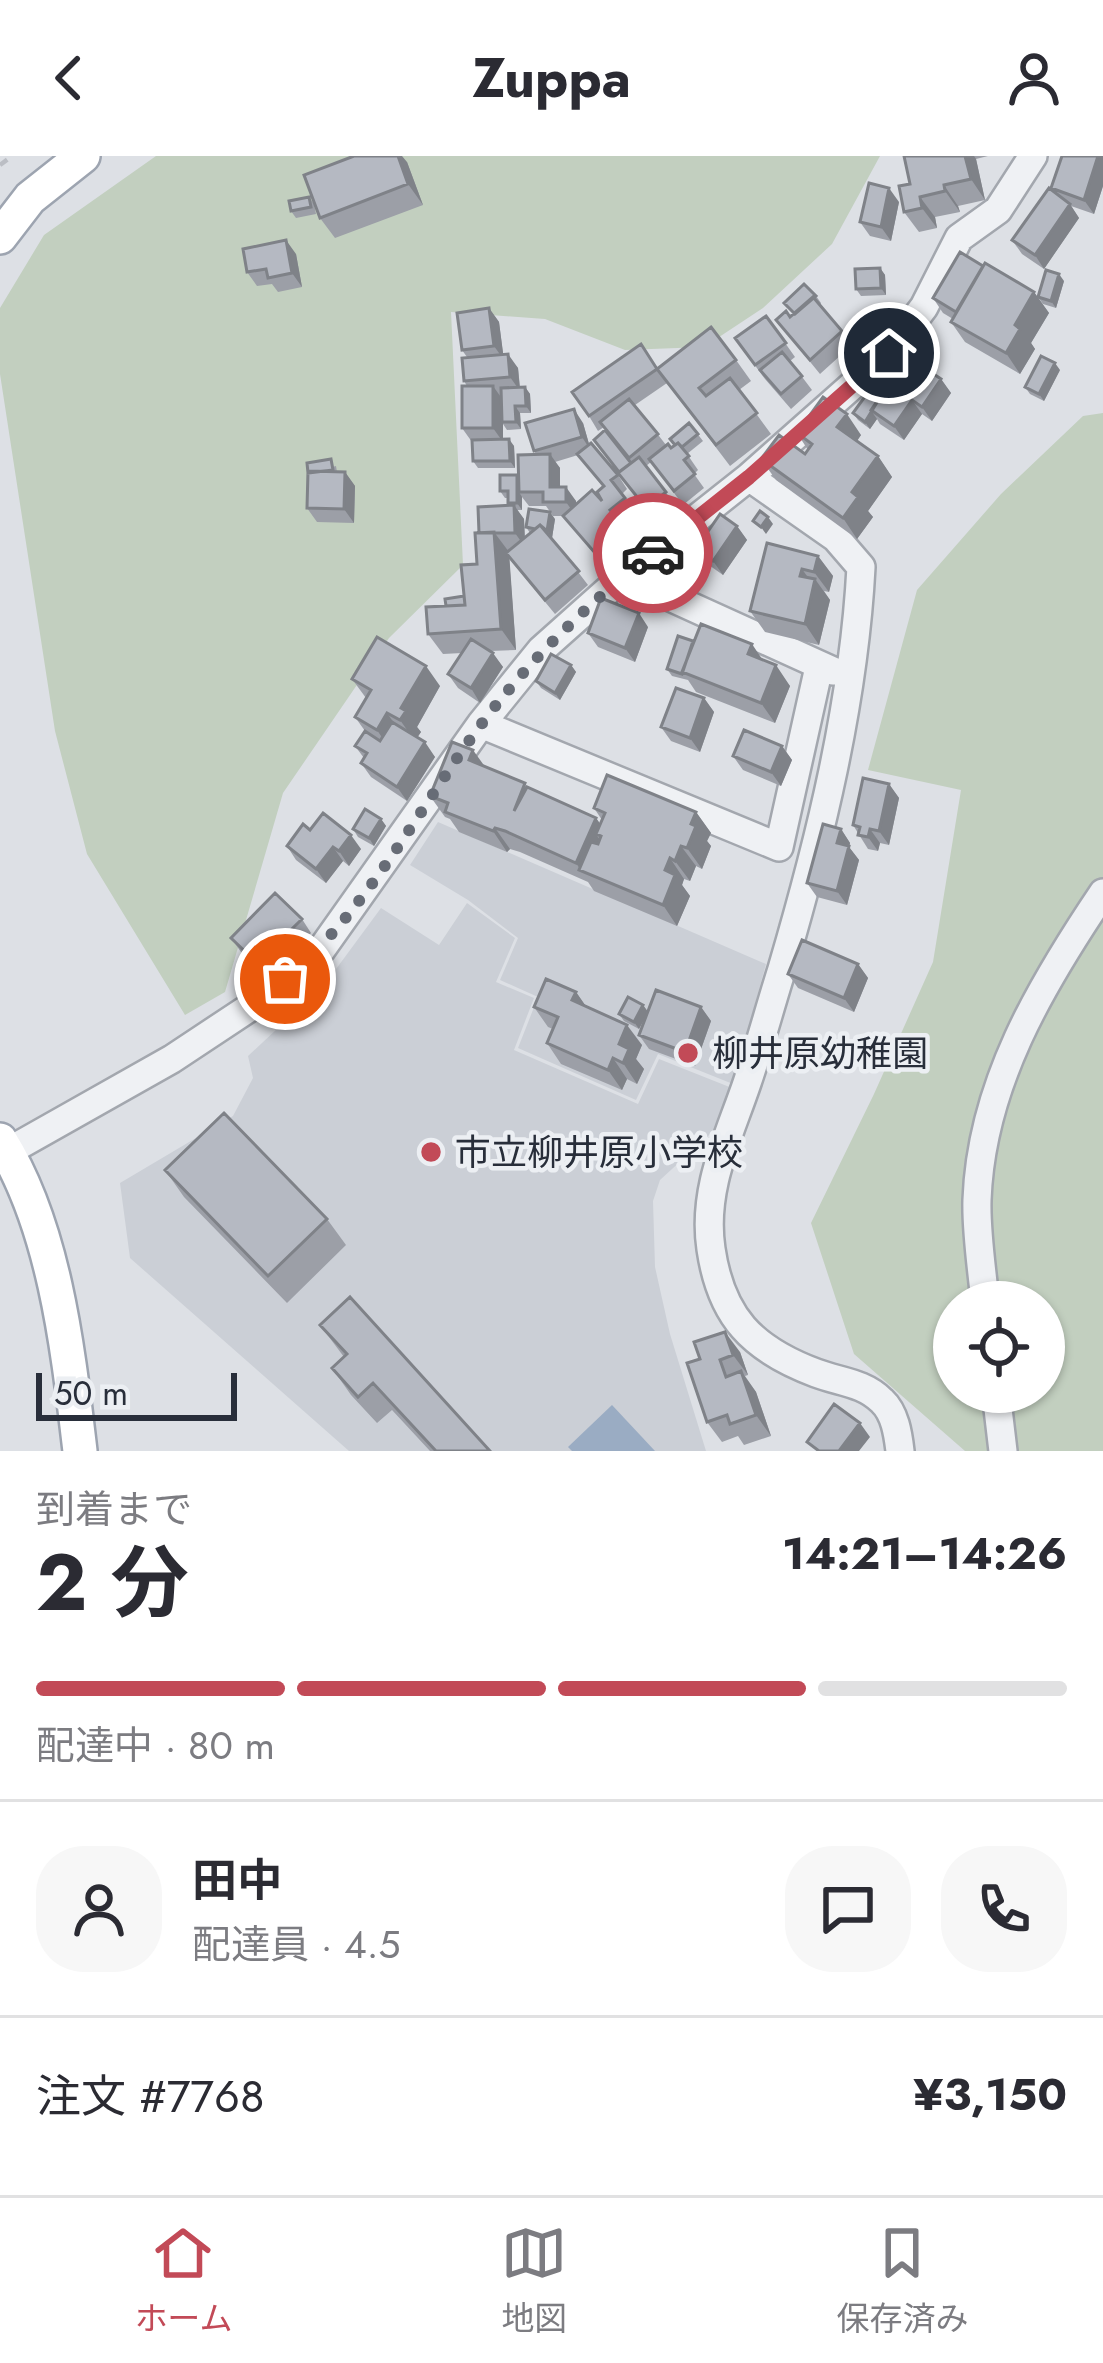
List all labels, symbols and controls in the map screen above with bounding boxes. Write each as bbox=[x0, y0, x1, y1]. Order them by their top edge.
text: Zuppa bbox=[472, 39, 631, 117]
icon: back bbox=[36, 45, 102, 111]
icon: person bbox=[1001, 45, 1067, 111]
pin bbox=[838, 302, 940, 404]
icon: home bbox=[856, 320, 922, 386]
courier bbox=[593, 493, 713, 613]
icon: car bbox=[620, 520, 686, 586]
pin bbox=[234, 928, 336, 1030]
icon: bag bbox=[252, 946, 318, 1012]
place label: 柳井原幼稚園 bbox=[712, 1027, 928, 1079]
marker: 柳井原幼稚園 bbox=[675, 1040, 701, 1066]
place label: 市立柳井原小学校 bbox=[455, 1126, 743, 1178]
marker: 市立柳井原小学校 bbox=[418, 1139, 444, 1165]
map controls bbox=[933, 1281, 1065, 1413]
button: locate bbox=[933, 1281, 1065, 1413]
scale bar bbox=[36, 1367, 237, 1420]
text: 50 m bbox=[54, 1370, 128, 1417]
text: 到着まで bbox=[36, 1481, 192, 1538]
text: 14:21–14:26 bbox=[782, 1521, 1067, 1586]
text: 2 分 bbox=[36, 1527, 189, 1639]
text: 配達中 · 80 m bbox=[36, 1717, 275, 1774]
button: person bbox=[36, 1846, 162, 1972]
button: chat bbox=[785, 1846, 911, 1972]
button: phone bbox=[941, 1846, 1067, 1972]
text: 田中 bbox=[192, 1848, 282, 1913]
text: 配達員 · 4.5 bbox=[192, 1916, 401, 1973]
text: ¥3,150 bbox=[913, 2062, 1067, 2127]
text: 注文 #7768 bbox=[36, 2064, 264, 2129]
tab: ホーム bbox=[134, 2220, 233, 2342]
tab: 地図 bbox=[501, 2220, 567, 2342]
tab: 保存済み bbox=[836, 2220, 968, 2342]

